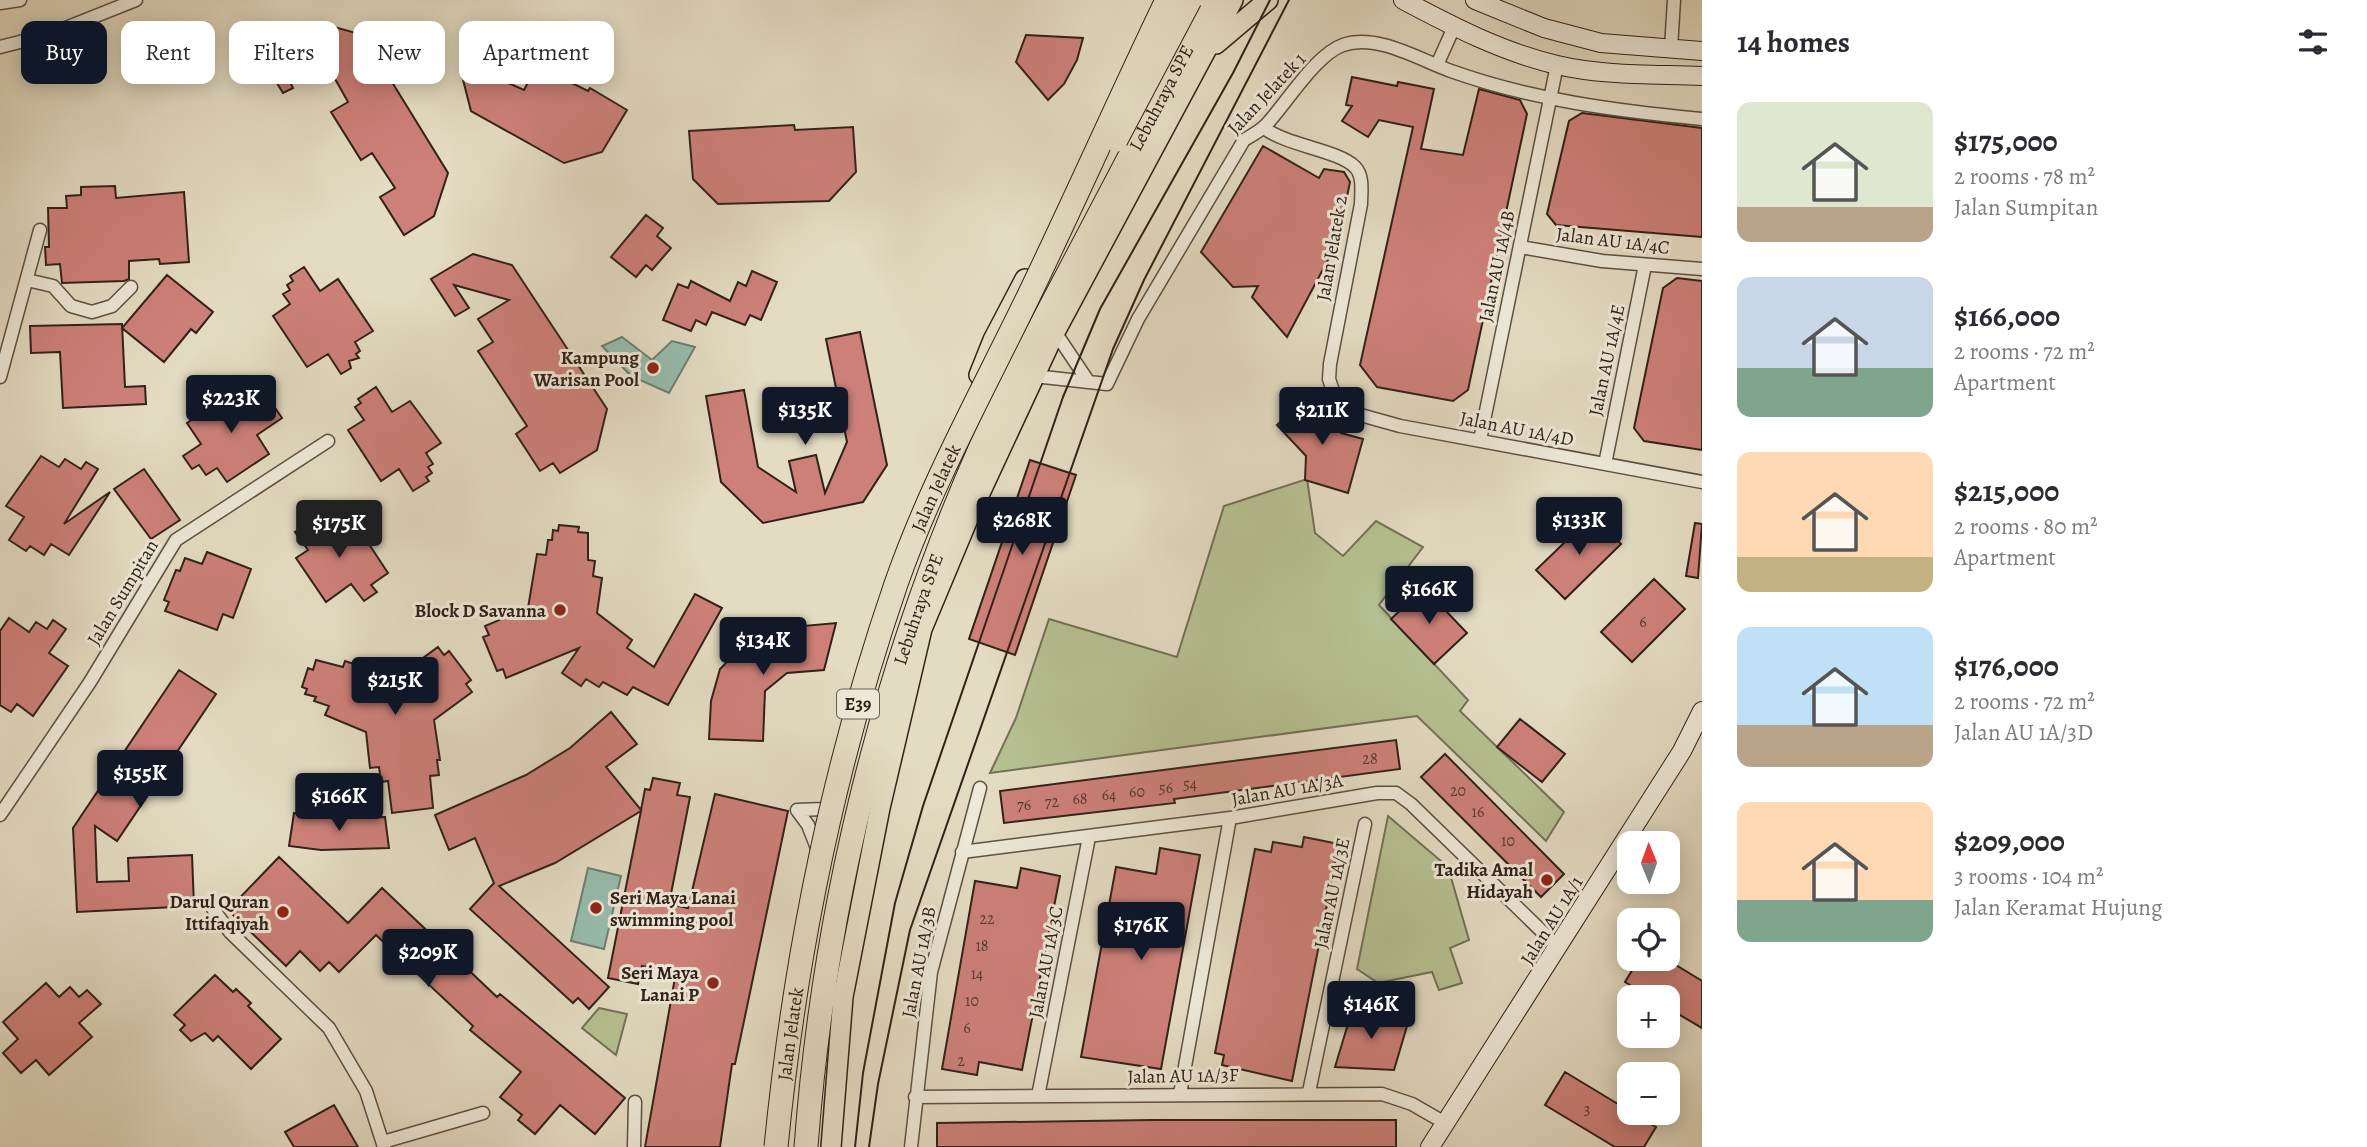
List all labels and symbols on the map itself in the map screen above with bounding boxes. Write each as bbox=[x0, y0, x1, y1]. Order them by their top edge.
street label: Lebuhraya SPE bbox=[1123, 41, 1200, 156]
street label: Jalan Jelatek 1 bbox=[1222, 46, 1312, 141]
street label: Jalan Jelatek 2 bbox=[1310, 193, 1354, 303]
street label: Jalan AU 1A/4B bbox=[1472, 208, 1522, 324]
street label: Jalan AU 1A/4C bbox=[1555, 221, 1671, 261]
street label: Jalan AU 1A/4E bbox=[1582, 302, 1631, 418]
place label: Kampung Warisan Pool bbox=[533, 345, 639, 393]
marker: Kampung Warisan Pool bbox=[645, 360, 661, 376]
pin: $223K bbox=[182, 376, 280, 435]
pin: $135K bbox=[756, 388, 854, 447]
pin: $211K bbox=[1273, 388, 1371, 447]
street label: Jalan AU 1A/4D bbox=[1458, 405, 1576, 453]
street label: Jalan Jelatek bbox=[905, 439, 968, 536]
pin: $268K bbox=[973, 498, 1071, 557]
pin: $133K bbox=[1530, 498, 1628, 557]
pin: $175K bbox=[290, 500, 388, 560]
street label: Jalan Sumpitan bbox=[81, 535, 165, 650]
street label: Lebuhraya SPE bbox=[887, 550, 950, 668]
pin: $166K bbox=[1380, 566, 1478, 626]
place label: Block D Savanna bbox=[414, 598, 547, 624]
marker: Block D Savanna bbox=[552, 602, 568, 618]
house number: 6 bbox=[1639, 611, 1647, 633]
pin: $134K bbox=[714, 618, 812, 677]
pin: $215K bbox=[346, 658, 444, 717]
road number: E39 bbox=[837, 690, 879, 718]
house number: 28 bbox=[1362, 748, 1378, 770]
pin: $155K bbox=[91, 750, 189, 810]
street label: Jalan AU 1A/3A bbox=[1229, 767, 1346, 813]
house number: 54 bbox=[1183, 773, 1197, 795]
pin: $166K bbox=[290, 774, 388, 833]
house number: 56 bbox=[1159, 777, 1173, 799]
house number: 20 bbox=[1450, 780, 1466, 802]
house number: 60 bbox=[1129, 781, 1145, 803]
house number: 64 bbox=[1102, 784, 1116, 806]
house number: 68 bbox=[1072, 788, 1088, 810]
house number: 72 bbox=[1045, 791, 1060, 813]
house number: 76 bbox=[1017, 794, 1031, 816]
house number: 16 bbox=[1472, 801, 1484, 823]
house number: 10 bbox=[1501, 830, 1515, 852]
north arrow bbox=[1617, 831, 1680, 894]
street label: Jalan AU 1A/3E bbox=[1308, 835, 1356, 951]
place label: Tadika Amal Hidayah bbox=[1434, 857, 1533, 905]
street label: Jalan AU 1A/1 bbox=[1514, 871, 1590, 970]
marker: Tadika Amal Hidayah bbox=[1539, 872, 1555, 888]
place label: Seri Maya Lanai swimming pool bbox=[610, 885, 736, 933]
place label: Darul Quran Ittifaqiyah bbox=[169, 889, 269, 937]
marker: Seri Maya Lanai swimming pool bbox=[588, 900, 604, 916]
pin: $176K bbox=[1092, 902, 1190, 962]
marker: Darul Quran Ittifaqiyah bbox=[275, 904, 291, 920]
street label: Jalan AU 1A/3B bbox=[895, 904, 943, 1020]
street label: Jalan AU 1A/3C bbox=[1022, 904, 1070, 1020]
house number: 22 bbox=[979, 908, 995, 930]
pin: $209K bbox=[379, 930, 477, 989]
house number: 18 bbox=[975, 935, 989, 957]
place label: Seri Maya Lanai P bbox=[621, 960, 700, 1008]
house number: 14 bbox=[971, 963, 983, 985]
marker: Seri Maya Lanai P bbox=[705, 975, 721, 991]
pin: $146K bbox=[1322, 982, 1420, 1041]
street label: Jalan Jelatek bbox=[771, 985, 810, 1082]
house number: 10 bbox=[965, 990, 979, 1012]
house number: 6 bbox=[963, 1017, 971, 1039]
house number: 2 bbox=[957, 1050, 965, 1072]
street label: Jalan AU 1A/3F bbox=[1127, 1062, 1239, 1090]
house number: 3 bbox=[1584, 1098, 1590, 1120]

